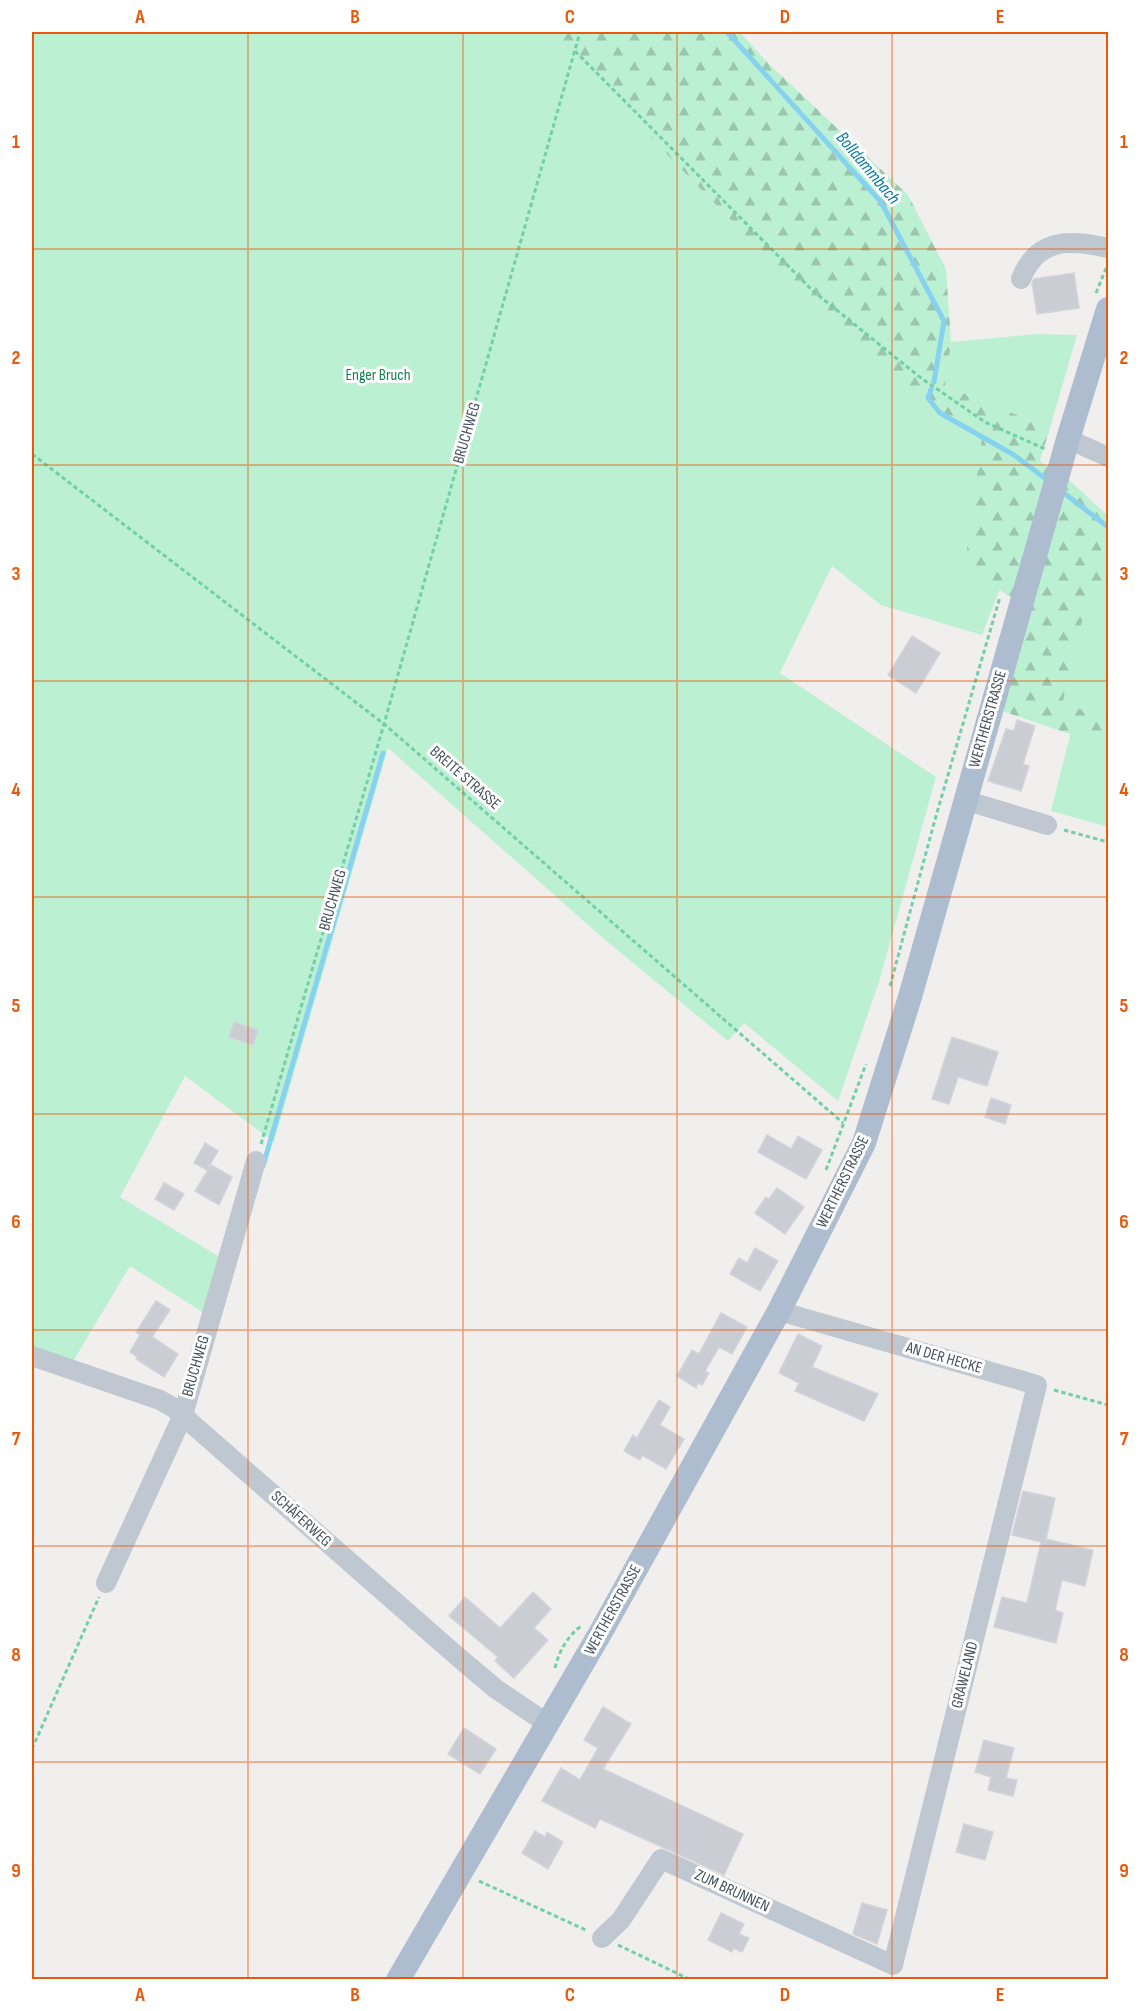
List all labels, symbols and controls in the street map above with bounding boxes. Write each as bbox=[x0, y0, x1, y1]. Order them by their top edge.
text: A bbox=[134, 5, 145, 29]
text: B bbox=[350, 5, 360, 29]
text: C bbox=[565, 5, 575, 29]
text: D bbox=[780, 5, 790, 29]
text: E bbox=[996, 5, 1004, 29]
water label: Bolldammbach bbox=[832, 127, 905, 209]
text: 1 bbox=[12, 130, 20, 154]
text: 1 bbox=[1120, 130, 1128, 154]
text: 2 bbox=[12, 346, 20, 370]
text: 2 bbox=[1120, 346, 1128, 370]
park label: Enger Bruch bbox=[346, 366, 410, 385]
street label: BRUCHWEG bbox=[449, 400, 485, 466]
text: 3 bbox=[12, 562, 21, 586]
text: 3 bbox=[1120, 562, 1129, 586]
street label: WERTHERSTRASSE bbox=[965, 668, 1011, 770]
street label: BREITE STRASSE bbox=[426, 742, 504, 814]
text: 4 bbox=[11, 778, 21, 802]
text: 4 bbox=[1119, 778, 1129, 802]
street label: BRUCHWEG bbox=[315, 867, 351, 933]
text: 5 bbox=[12, 994, 21, 1018]
text: 5 bbox=[1120, 994, 1129, 1018]
street label: WERTHERSTRASSE bbox=[813, 1133, 873, 1231]
text: 6 bbox=[11, 1210, 21, 1234]
text: 6 bbox=[1119, 1210, 1129, 1234]
street label: BRUCHWEG bbox=[178, 1333, 214, 1399]
street label: AN DER HECKE bbox=[903, 1338, 984, 1378]
text: 7 bbox=[12, 1427, 21, 1451]
text: 7 bbox=[1120, 1427, 1129, 1451]
street label: SCHÄFERWEG bbox=[267, 1487, 335, 1551]
street label: WERTHERSTRASSE bbox=[580, 1562, 646, 1658]
street label: GRAWELAND bbox=[948, 1640, 982, 1710]
text: 8 bbox=[11, 1643, 21, 1667]
text: 8 bbox=[1119, 1643, 1129, 1667]
text: 9 bbox=[11, 1859, 21, 1883]
text: 9 bbox=[1119, 1859, 1129, 1883]
street label: ZUM BRUNNEN bbox=[692, 1865, 772, 1917]
text: A bbox=[134, 1983, 145, 2007]
text: B bbox=[350, 1983, 360, 2007]
text: C bbox=[565, 1983, 575, 2007]
text: D bbox=[780, 1983, 790, 2007]
text: E bbox=[996, 1983, 1004, 2007]

